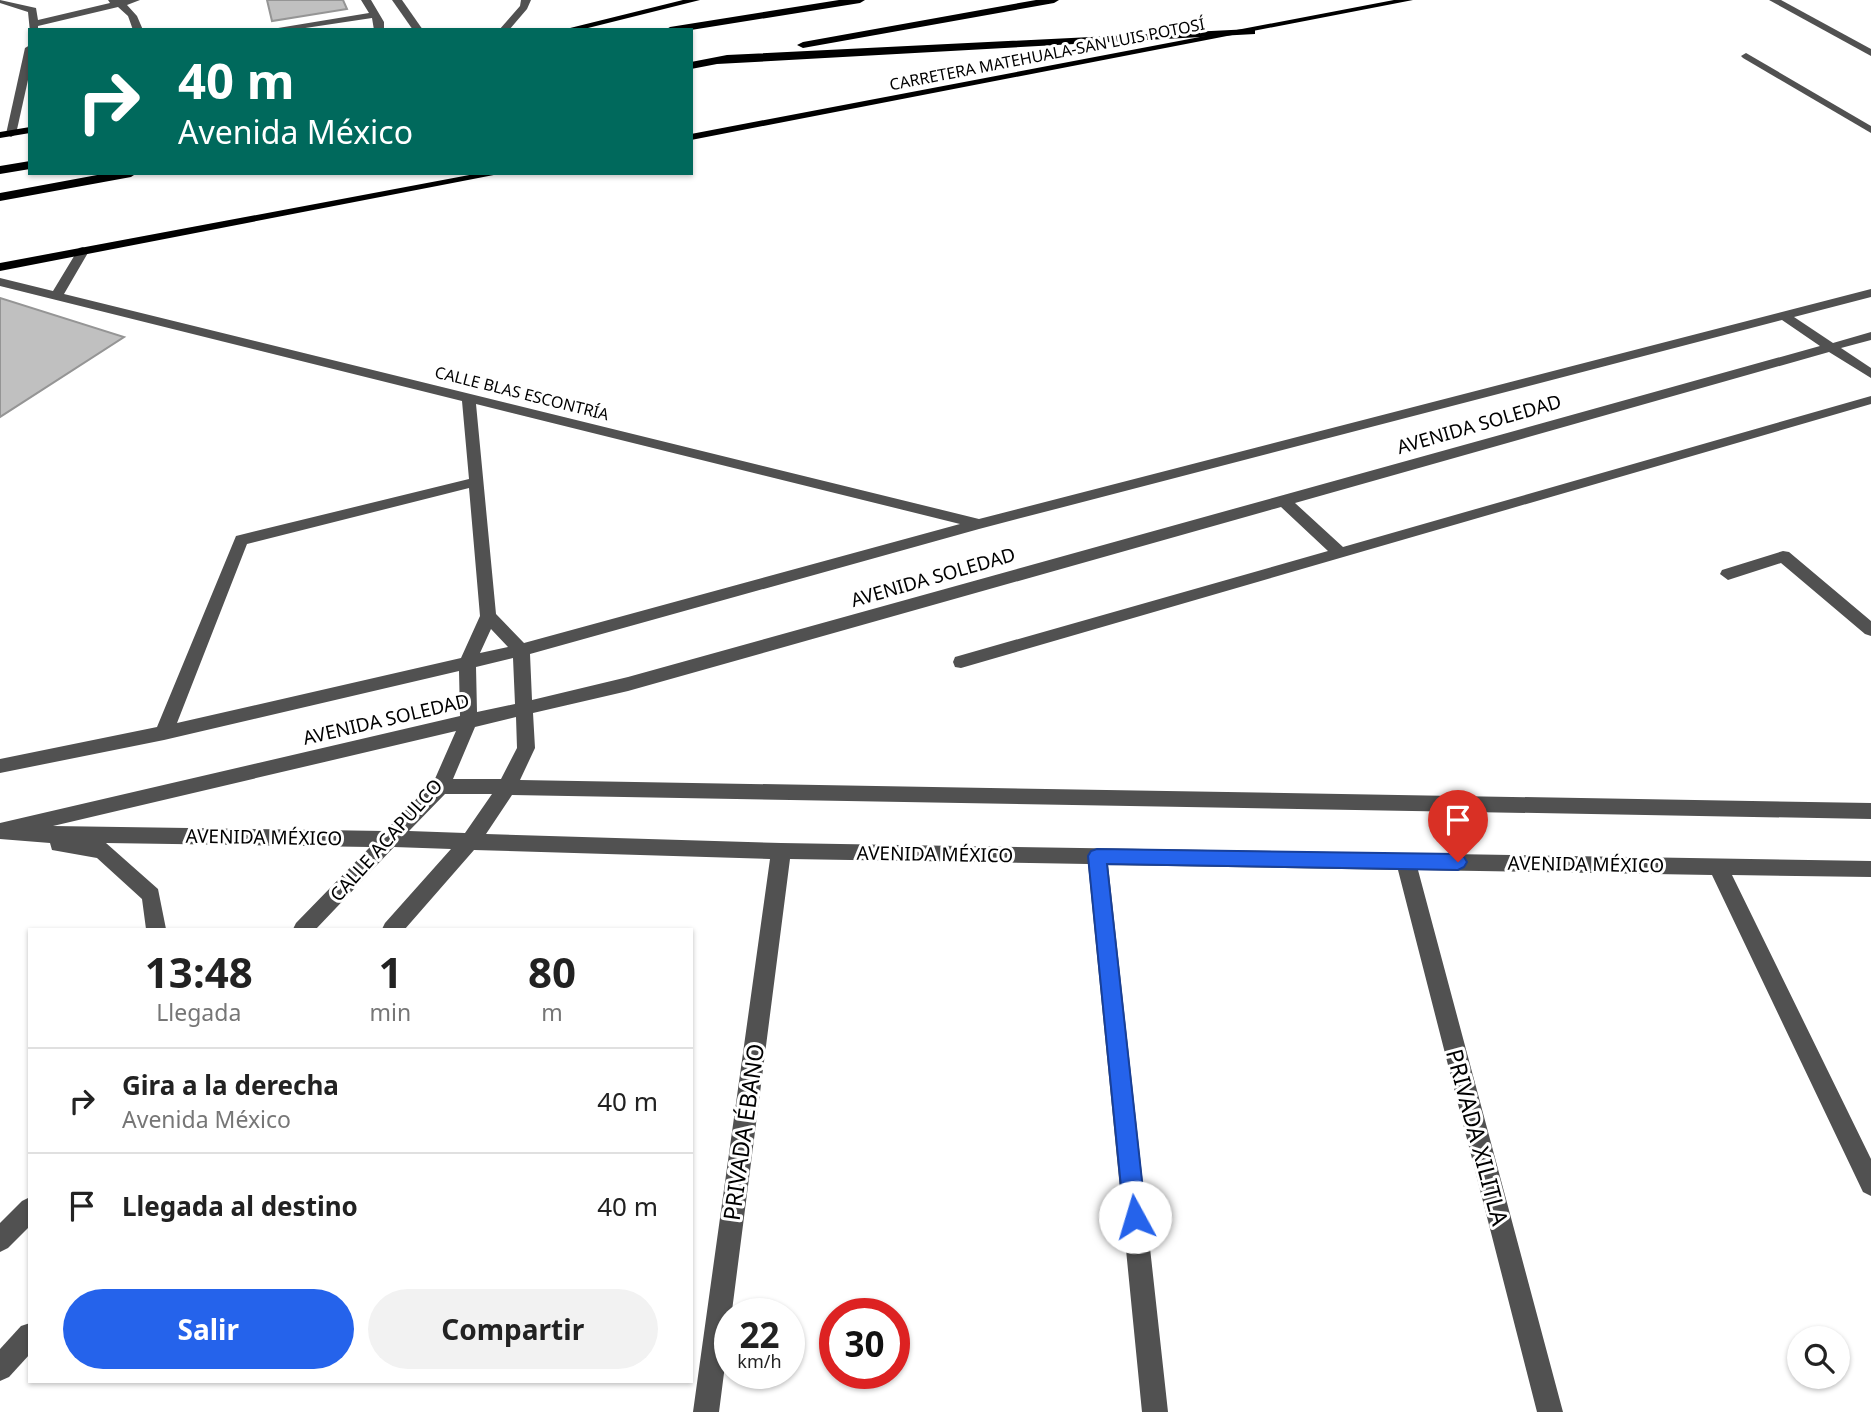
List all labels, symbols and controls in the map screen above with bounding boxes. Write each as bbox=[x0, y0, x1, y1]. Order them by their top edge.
street label: CARRETERA MATEHUALA-SAN LUIS POTOSÍ bbox=[888, 13, 1207, 95]
text: 40 m bbox=[178, 47, 295, 113]
icon: right bbox=[63, 56, 154, 147]
text: Avenida México bbox=[178, 110, 413, 153]
street label: CALLE BLAS ESCONTRÍA bbox=[433, 361, 612, 425]
street label: AVENIDA SOLEDAD bbox=[1394, 388, 1564, 460]
street label: AVENIDA SOLEDAD bbox=[848, 541, 1018, 613]
street label: AVENIDA SOLEDAD bbox=[300, 687, 472, 751]
street label: CALLE ACAPULCO bbox=[324, 773, 448, 907]
pin bbox=[1428, 790, 1488, 862]
icon: arrive bbox=[1439, 801, 1477, 839]
street label: AVENIDA MÉXICO bbox=[185, 823, 343, 851]
street label: AVENIDA MÉXICO bbox=[856, 840, 1014, 868]
street label: AVENIDA MÉXICO bbox=[1507, 850, 1665, 878]
text: 13:48 bbox=[145, 943, 253, 1000]
text: 1 bbox=[378, 943, 402, 1000]
text: 80 bbox=[528, 943, 576, 1000]
text: Llegada bbox=[156, 996, 241, 1028]
text: min bbox=[370, 996, 411, 1028]
text: m bbox=[541, 996, 563, 1028]
street label: PRIVADA ÉBANO bbox=[715, 1041, 771, 1223]
street label: PRIVADA XILITLA bbox=[1439, 1045, 1517, 1229]
text: Gira a la derecha bbox=[122, 1067, 339, 1103]
icon: right bbox=[63, 1082, 101, 1120]
text: 40 m bbox=[597, 1083, 658, 1119]
text: Avenida México bbox=[122, 1103, 291, 1135]
position arrow bbox=[1098, 1180, 1172, 1254]
icon: arrive bbox=[63, 1187, 101, 1225]
text: Llegada al destino bbox=[122, 1188, 358, 1224]
text: 40 m bbox=[597, 1188, 658, 1224]
button: Salir bbox=[63, 1289, 354, 1369]
button: Compartir bbox=[368, 1289, 658, 1369]
speed limit sign: 30 bbox=[819, 1298, 910, 1389]
text: 22 bbox=[739, 1311, 780, 1358]
map controls bbox=[1787, 1326, 1850, 1389]
button: search bbox=[1787, 1326, 1850, 1389]
text: km/h bbox=[737, 1349, 782, 1373]

